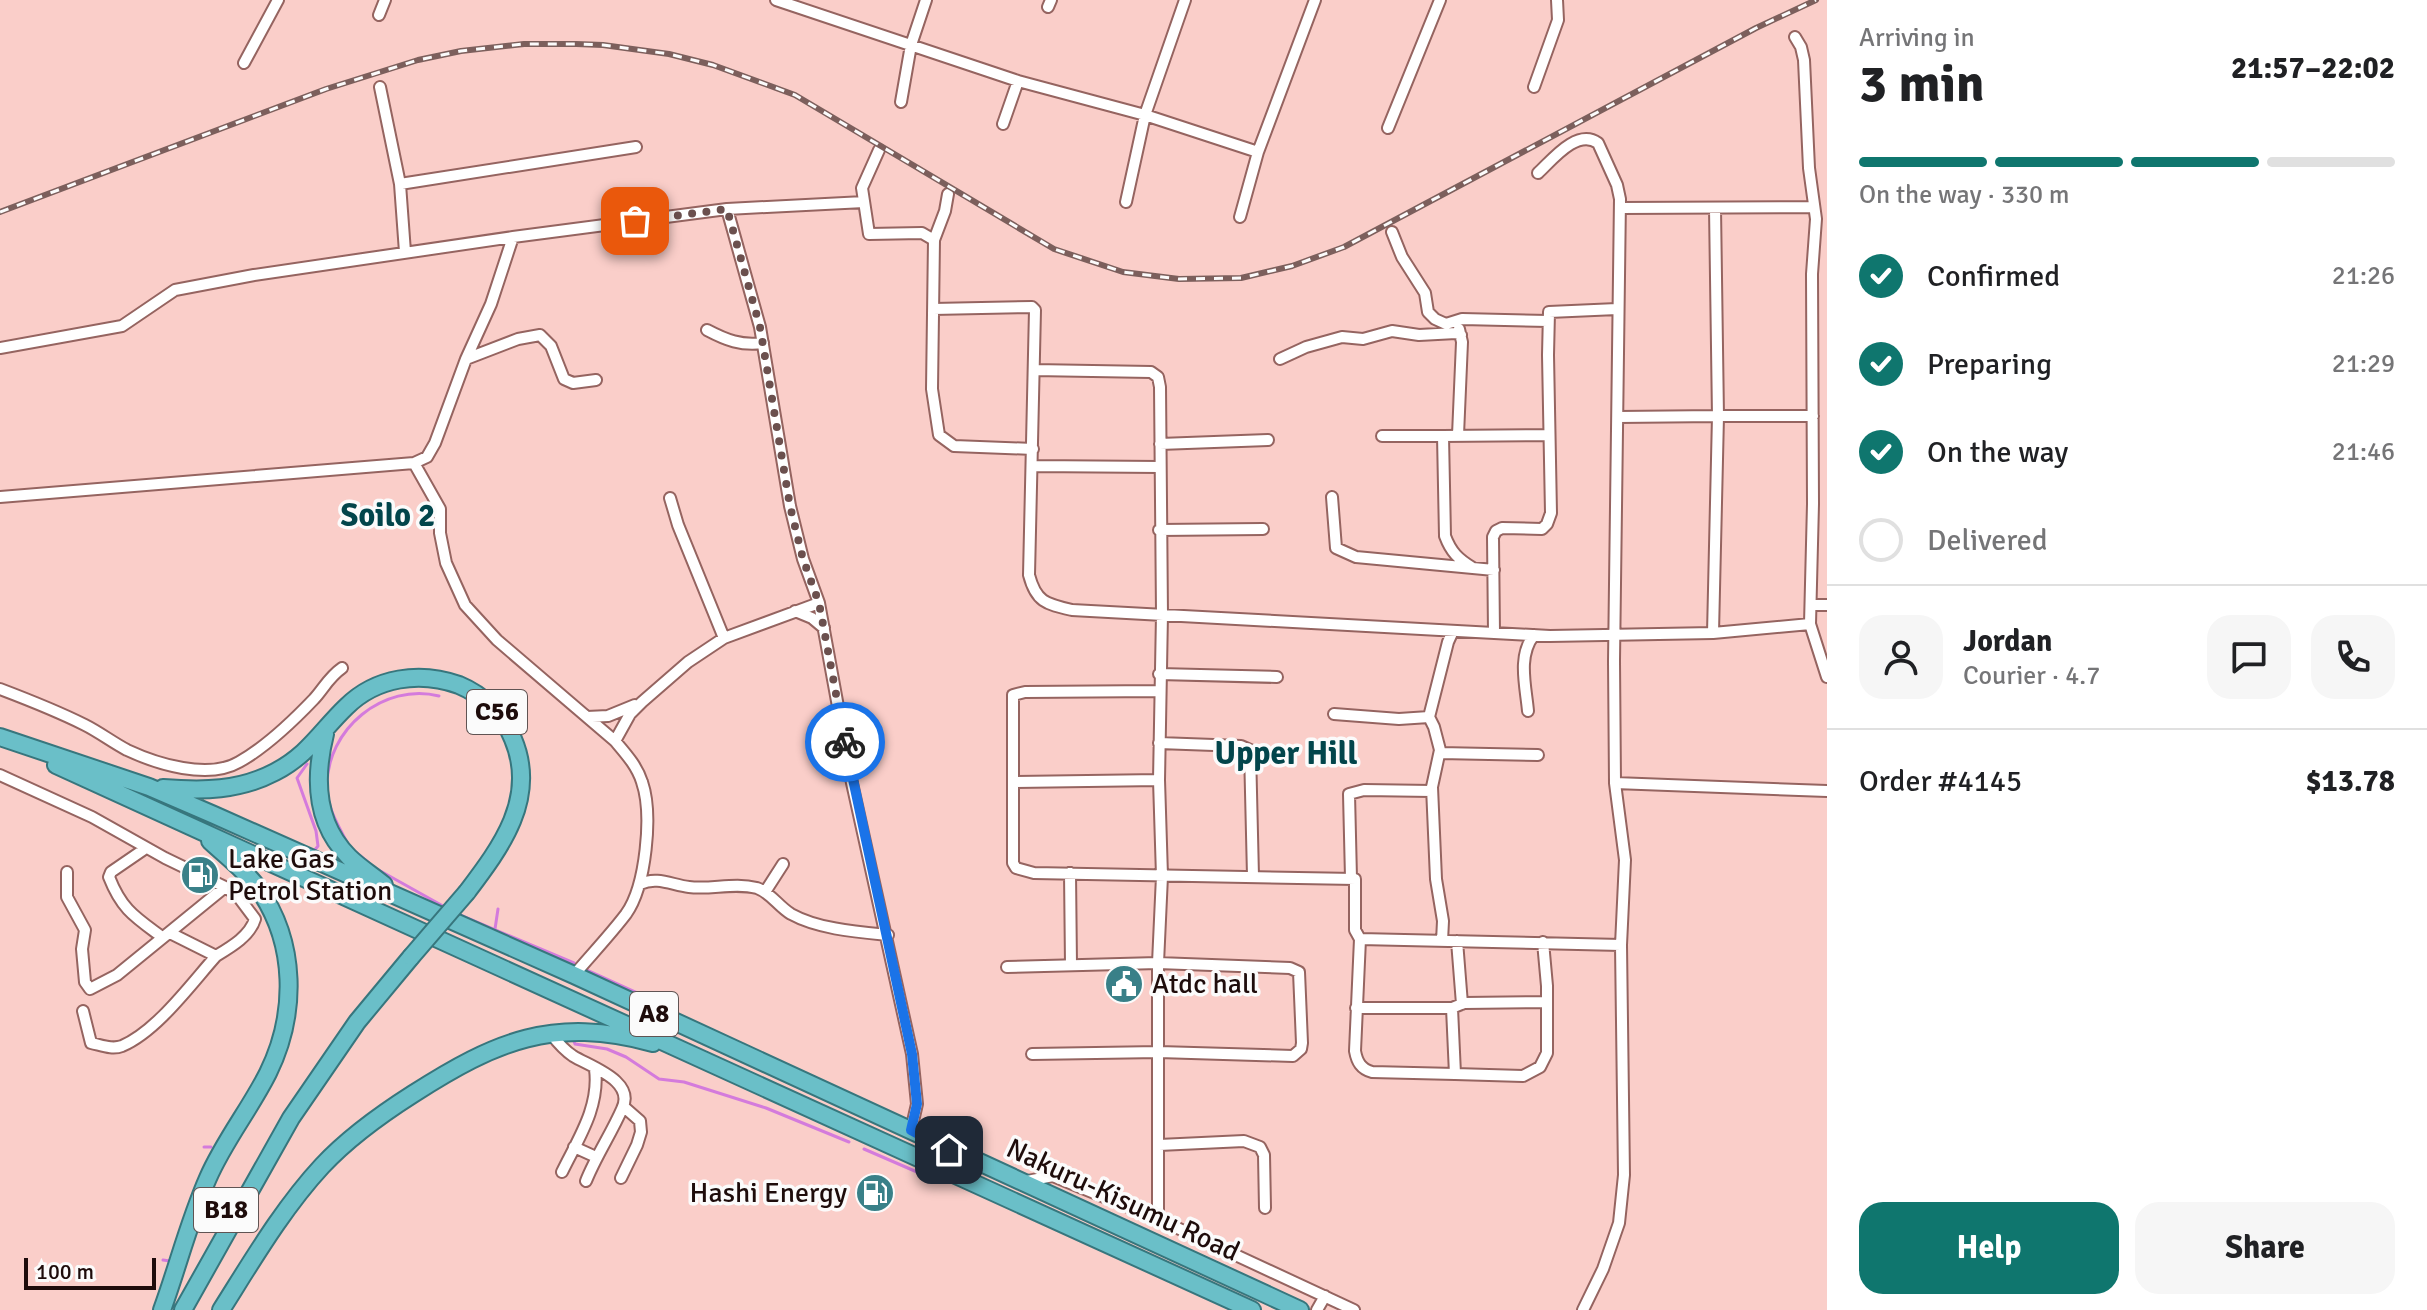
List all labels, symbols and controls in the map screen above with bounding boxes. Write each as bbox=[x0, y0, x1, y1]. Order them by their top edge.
text: Arriving in bbox=[1859, 22, 1975, 54]
text: 21:57–22:02 bbox=[2231, 50, 2395, 87]
text: 3 min bbox=[1859, 52, 1985, 116]
text: On the way · 330 m bbox=[1859, 179, 2069, 211]
pin bbox=[601, 187, 669, 255]
icon: bag bbox=[613, 199, 657, 243]
icon: check bbox=[1859, 254, 1903, 298]
text: Confirmed bbox=[1927, 258, 2060, 295]
text: 21:26 bbox=[2332, 260, 2395, 292]
icon: check bbox=[1859, 342, 1903, 386]
text: Preparing bbox=[1927, 346, 2052, 383]
text: 21:29 bbox=[2332, 348, 2395, 380]
icon: check bbox=[1859, 430, 1903, 474]
text: On the way bbox=[1927, 434, 2068, 471]
text: 21:46 bbox=[2332, 436, 2395, 468]
district label: Soilo 2 bbox=[341, 496, 435, 535]
text: Delivered bbox=[1927, 522, 2048, 559]
button: person bbox=[1859, 615, 1943, 699]
button: chat bbox=[2207, 615, 2291, 699]
button: phone bbox=[2311, 615, 2395, 699]
text: Jordan bbox=[1963, 623, 2052, 660]
text: Courier · 4.7 bbox=[1963, 660, 2100, 692]
road number: C56 bbox=[467, 690, 527, 734]
courier bbox=[805, 702, 885, 782]
icon: bike bbox=[823, 720, 867, 764]
district label: Upper Hill bbox=[1215, 734, 1357, 773]
text: Order #4145 bbox=[1859, 763, 2022, 800]
text: $13.78 bbox=[2305, 763, 2395, 800]
place label: Lake Gas Petrol Station bbox=[228, 842, 392, 908]
fuel station icon: Lake Gas Petrol Station bbox=[179, 854, 221, 896]
public building icon: Atdc hall bbox=[1103, 963, 1145, 1005]
place label: Atdc hall bbox=[1152, 967, 1258, 1001]
road number: A8 bbox=[630, 992, 678, 1036]
pin bbox=[915, 1116, 983, 1184]
icon: home bbox=[927, 1128, 971, 1172]
street label: Nakuru-Kisumu Road bbox=[1001, 1131, 1245, 1269]
fuel station icon: Hashi Energy bbox=[854, 1172, 896, 1214]
place label: Hashi Energy bbox=[690, 1176, 847, 1210]
road number: B18 bbox=[194, 1188, 258, 1232]
button: Help bbox=[1859, 1202, 2119, 1294]
button: Share bbox=[2135, 1202, 2395, 1294]
scale bar bbox=[24, 1254, 156, 1290]
text: 100 m bbox=[36, 1258, 94, 1285]

